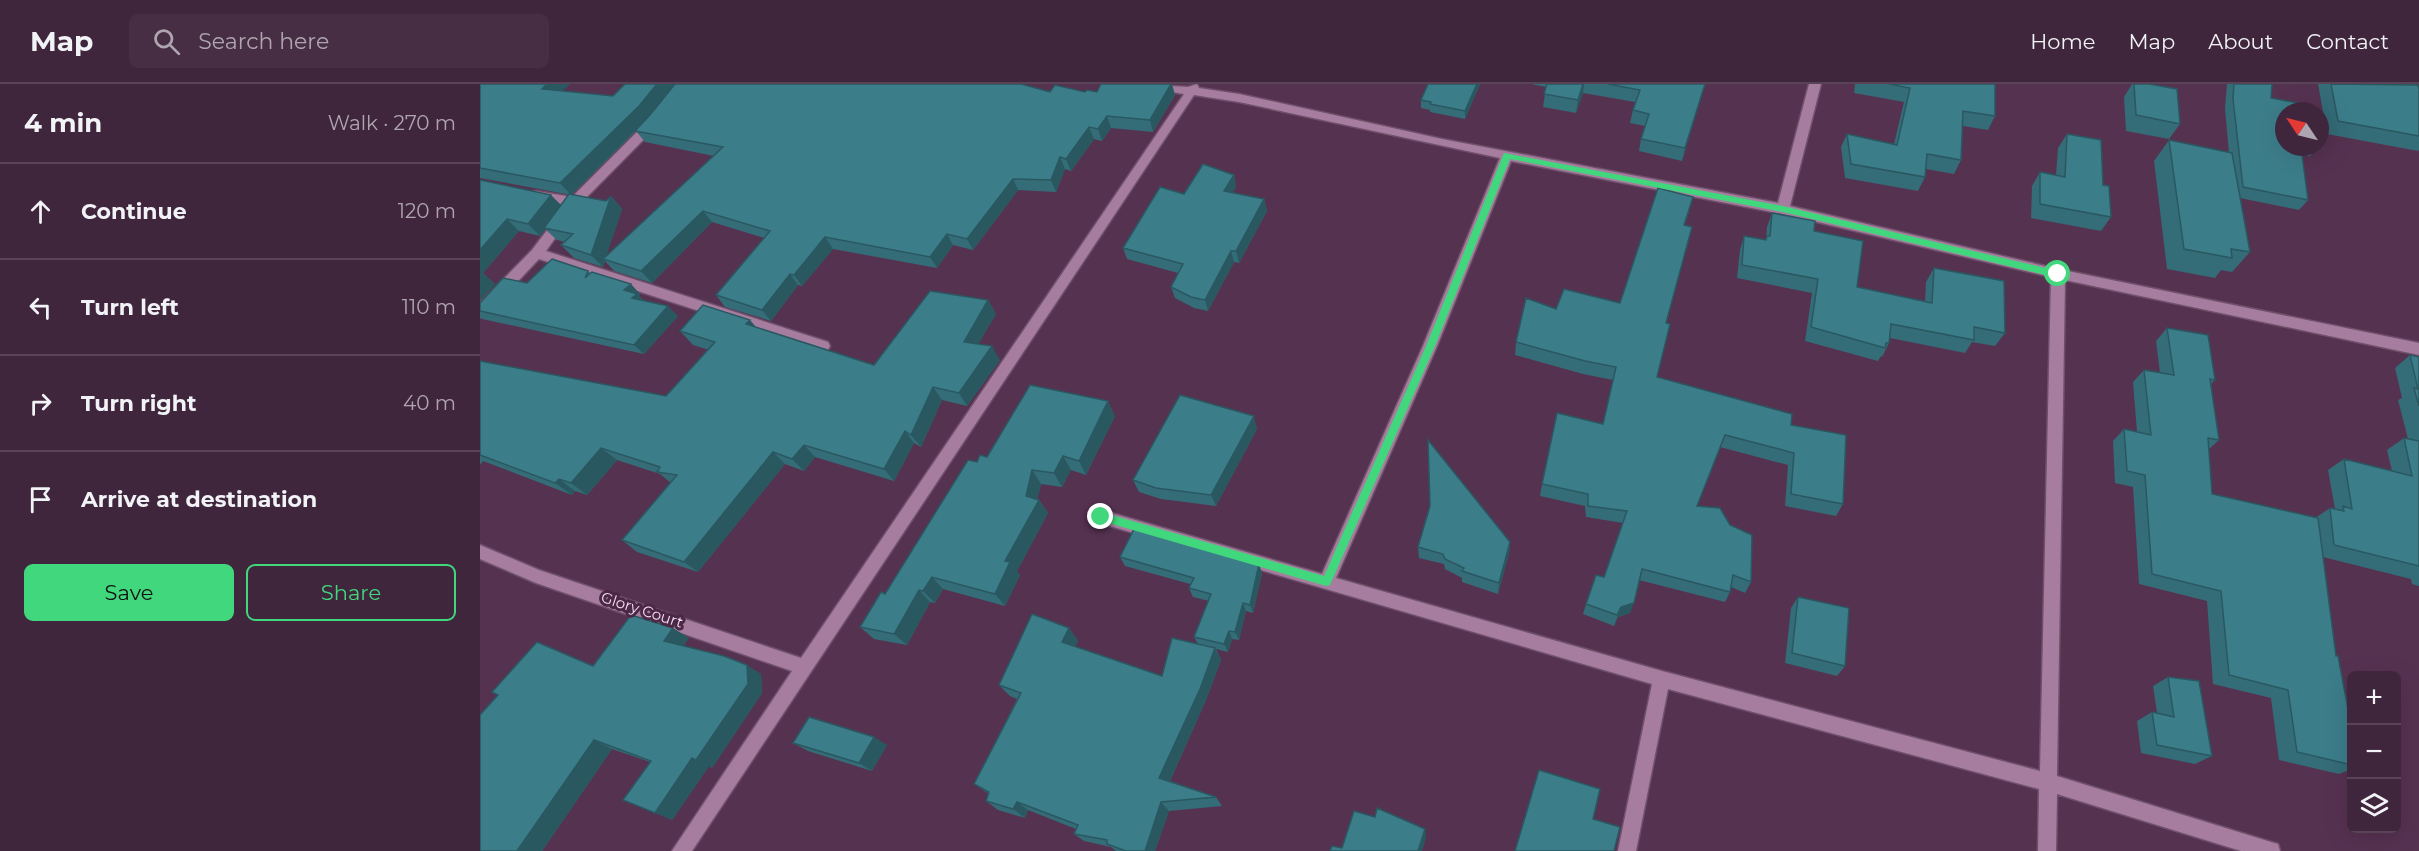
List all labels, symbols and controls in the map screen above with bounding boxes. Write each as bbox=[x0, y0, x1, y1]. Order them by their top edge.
search box bbox=[129, 14, 549, 68]
text: Map bbox=[30, 24, 93, 58]
icon: search bbox=[150, 25, 183, 58]
text: Search here bbox=[198, 28, 329, 55]
text: Home bbox=[2030, 29, 2095, 54]
text: Map bbox=[2128, 29, 2175, 54]
text: About bbox=[2208, 29, 2273, 54]
text: Contact bbox=[2306, 29, 2389, 54]
north arrow bbox=[2275, 102, 2329, 156]
text: 4 min bbox=[24, 107, 102, 139]
text: Walk · 270 m bbox=[328, 111, 456, 135]
icon: ahead bbox=[24, 195, 57, 228]
text: Continue bbox=[81, 198, 187, 225]
text: 120 m bbox=[398, 199, 456, 223]
route start bbox=[2044, 260, 2070, 286]
icon: left bbox=[24, 291, 57, 324]
text: Turn left bbox=[81, 294, 179, 321]
text: 110 m bbox=[402, 295, 456, 319]
icon: right bbox=[24, 387, 57, 420]
text: Turn right bbox=[81, 390, 196, 417]
text: 40 m bbox=[403, 391, 456, 415]
icon: arrive bbox=[24, 483, 57, 516]
text: Arrive at destination bbox=[81, 486, 317, 513]
route end bbox=[1087, 503, 1113, 529]
button: Save bbox=[24, 564, 234, 621]
button: Share bbox=[246, 564, 456, 621]
street label: Glory Court bbox=[599, 587, 686, 632]
map controls bbox=[2347, 671, 2401, 833]
button: + bbox=[2347, 671, 2401, 725]
button: − bbox=[2347, 725, 2401, 779]
button: layers bbox=[2347, 779, 2401, 833]

